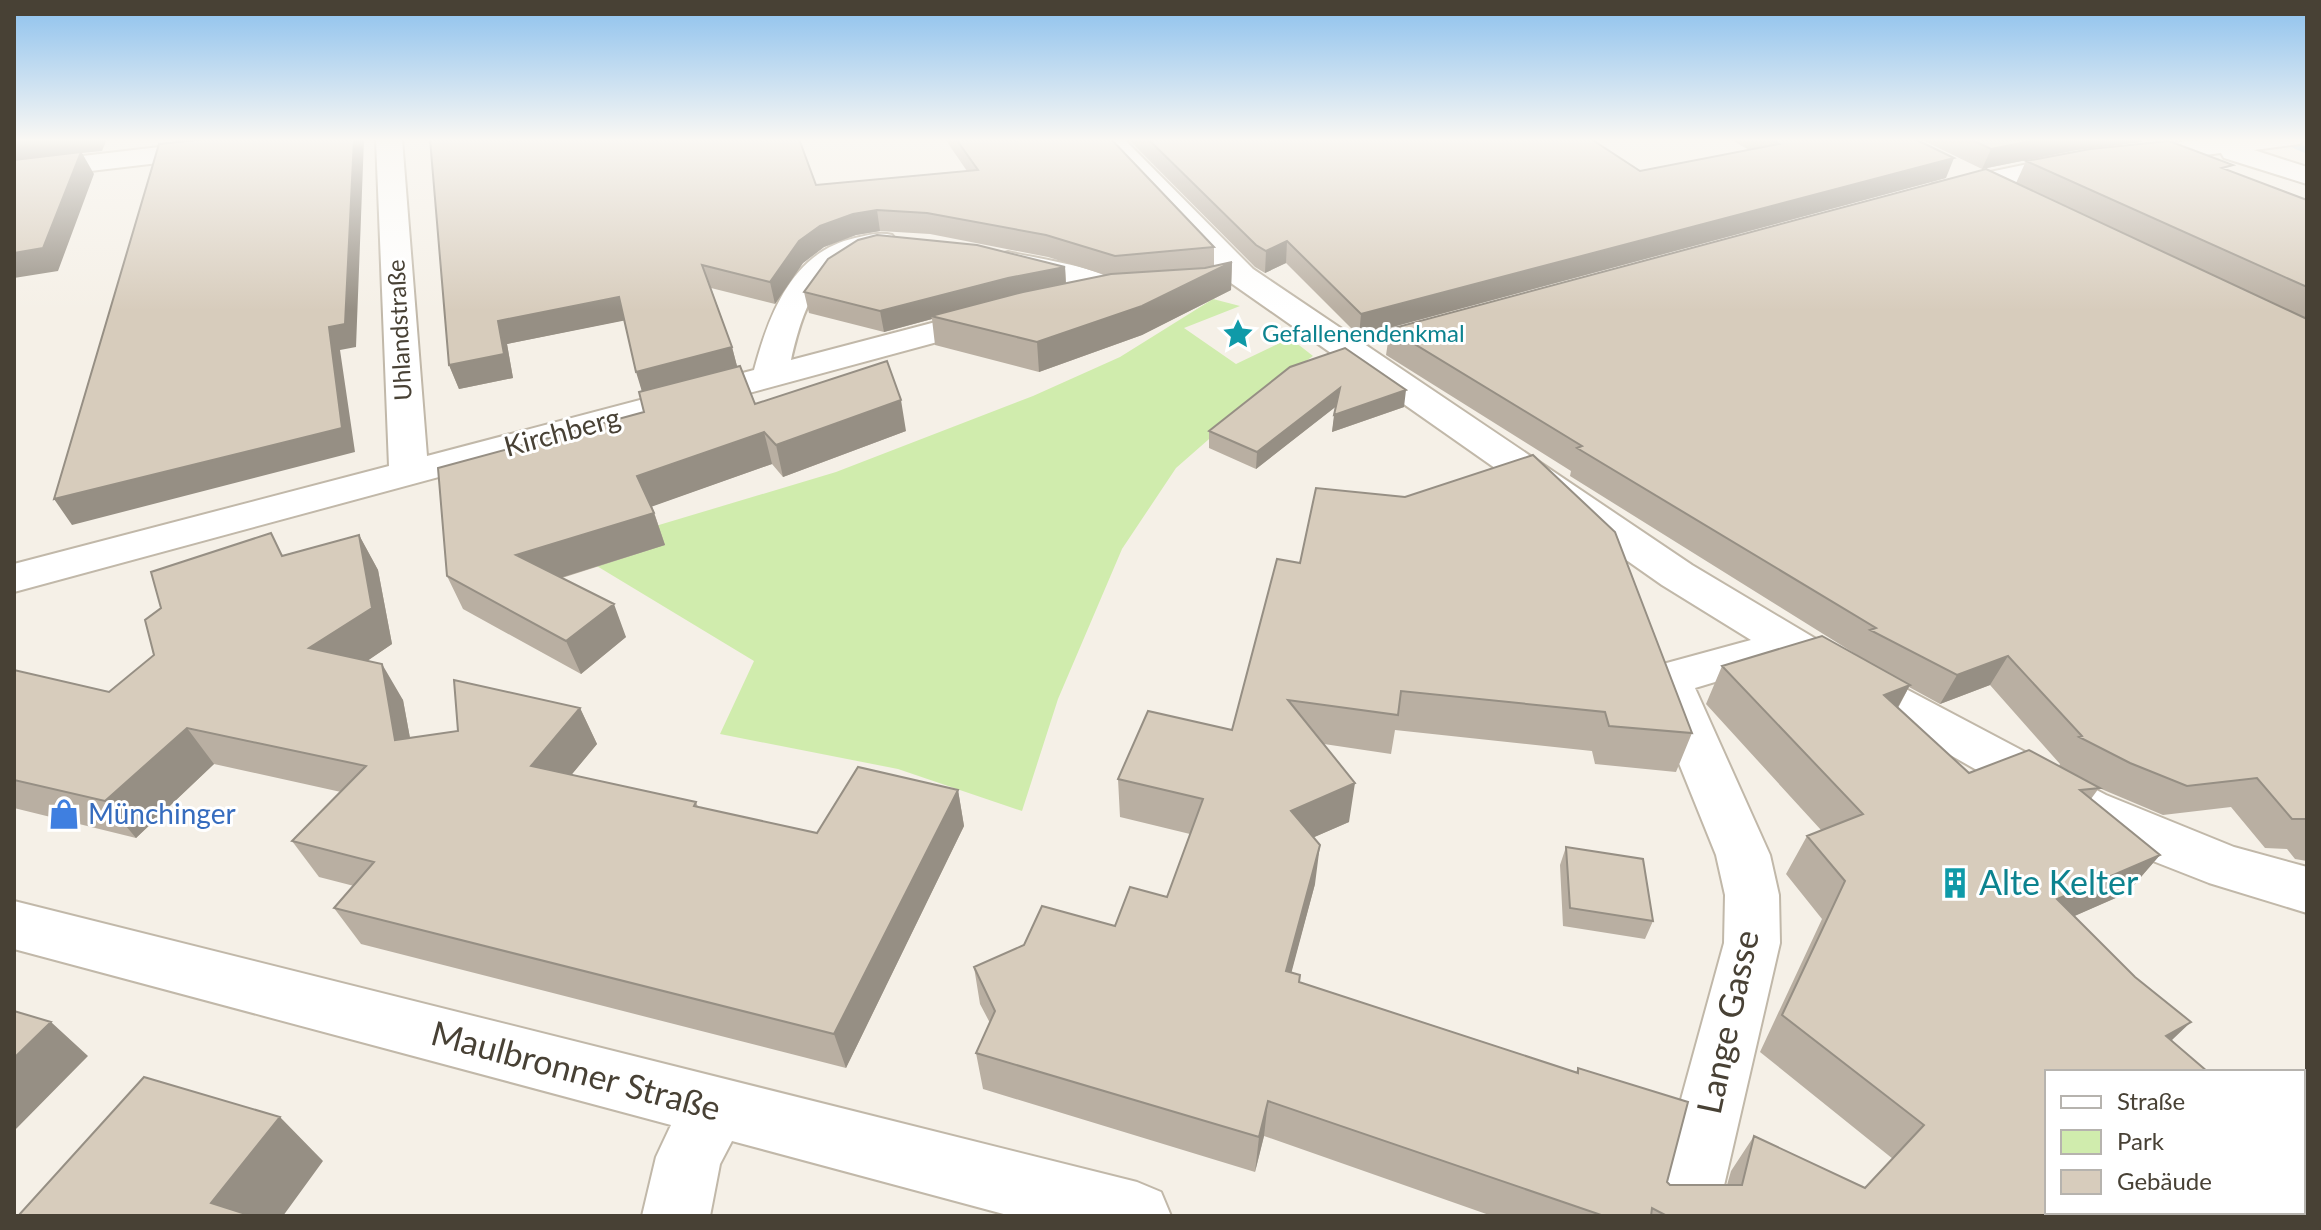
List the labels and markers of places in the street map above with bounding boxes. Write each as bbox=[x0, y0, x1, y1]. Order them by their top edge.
place icon: Gefallenendenkmal bbox=[1221, 317, 1255, 351]
place label: Gefallenendenkmal bbox=[1262, 318, 1465, 347]
place label: Münchinger bbox=[88, 796, 236, 830]
shop icon: Münchinger bbox=[47, 797, 81, 831]
place label: Alte Kelter bbox=[1979, 861, 2139, 902]
building icon: Alte Kelter bbox=[1938, 866, 1972, 900]

